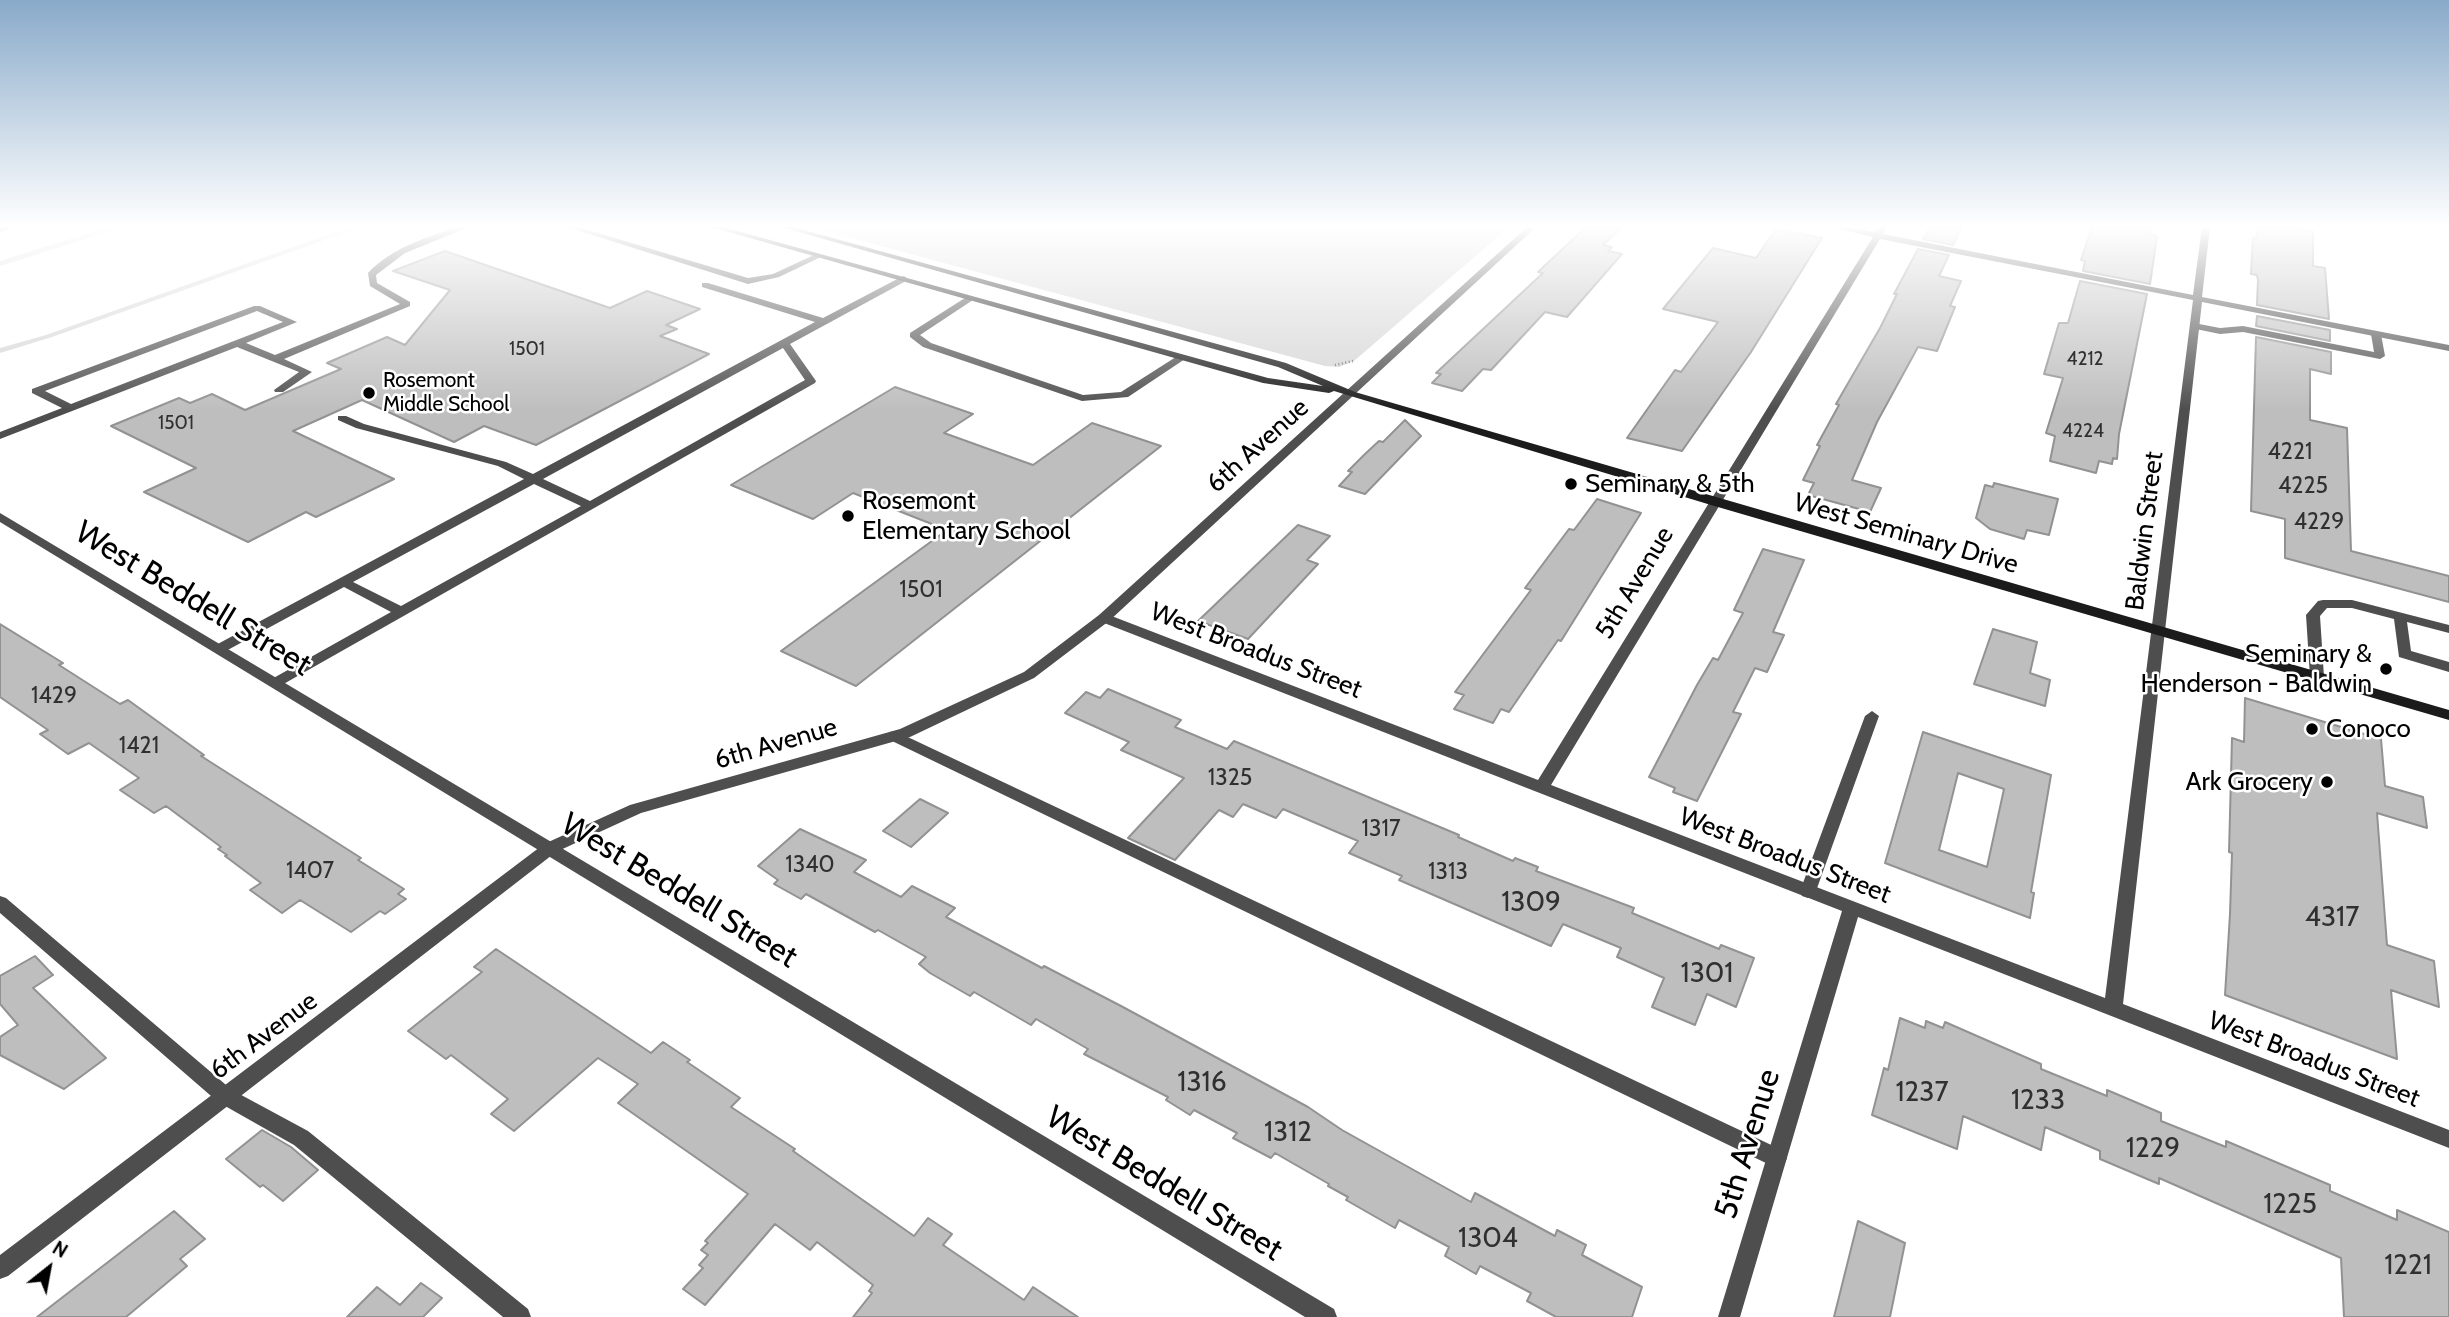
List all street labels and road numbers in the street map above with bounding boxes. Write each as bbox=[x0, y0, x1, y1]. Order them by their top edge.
street label: 6th Avenue bbox=[1201, 392, 1315, 500]
street label: Baldwin Street bbox=[2120, 450, 2170, 612]
street label: West Seminary Drive bbox=[1790, 487, 2022, 581]
street label: West Beddell Street bbox=[68, 513, 318, 685]
street label: 5th Avenue bbox=[1589, 521, 1681, 645]
street label: West Broadus Street bbox=[1146, 596, 1366, 706]
street label: 6th Avenue bbox=[711, 712, 841, 776]
street label: West Broadus Street bbox=[1675, 801, 1895, 911]
street label: West Beddell Street bbox=[554, 805, 804, 977]
street label: 6th Avenue bbox=[204, 986, 324, 1086]
street label: West Broadus Street bbox=[2204, 1005, 2424, 1115]
street label: 5th Avenue bbox=[1707, 1065, 1789, 1223]
street label: West Beddell Street bbox=[1039, 1098, 1289, 1270]

